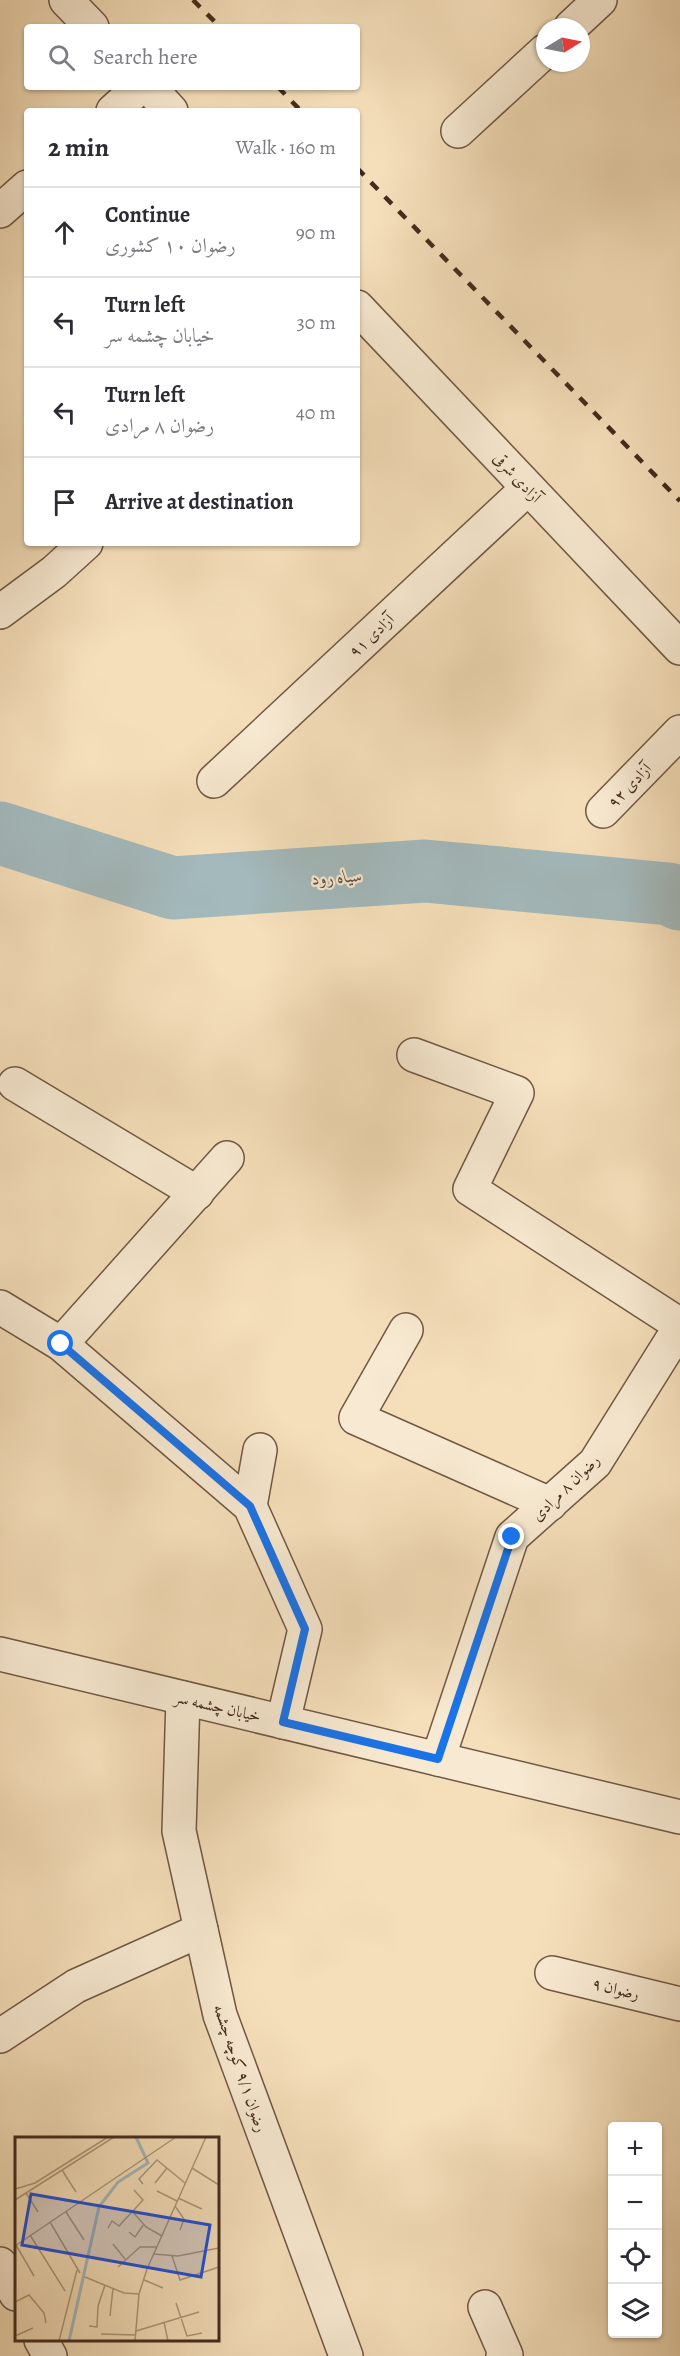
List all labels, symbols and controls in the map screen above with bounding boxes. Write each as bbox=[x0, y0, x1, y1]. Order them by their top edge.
north arrow bbox=[536, 18, 590, 72]
search box bbox=[24, 24, 360, 90]
icon: search bbox=[45, 41, 78, 74]
text: Search here bbox=[93, 42, 198, 72]
text: 2 min bbox=[48, 130, 109, 165]
text: Walk · 160 m bbox=[236, 134, 336, 161]
text: Continue bbox=[105, 200, 190, 230]
icon: ahead bbox=[48, 216, 81, 249]
text: 90 m bbox=[296, 219, 336, 246]
text: رضوان ۱۰ کشوری bbox=[105, 232, 236, 259]
text: Turn left bbox=[105, 290, 185, 320]
icon: left bbox=[48, 306, 81, 339]
text: 30 m bbox=[296, 309, 336, 336]
text: خیابان چشمه سر bbox=[105, 322, 215, 349]
text: Turn left bbox=[105, 380, 185, 410]
icon: left bbox=[48, 396, 81, 429]
text: 40 m bbox=[296, 399, 336, 426]
text: رضوان ۸ مرادی bbox=[105, 412, 214, 439]
street label: آزادی شرقی bbox=[488, 448, 547, 509]
icon: arrive bbox=[48, 486, 81, 519]
text: Arrive at destination bbox=[105, 487, 294, 517]
street label: آزادی ۹۱ bbox=[344, 608, 400, 662]
street label: آزادی ۹۲ bbox=[603, 757, 658, 813]
water label: سیاه رود bbox=[311, 863, 363, 891]
route start bbox=[47, 1330, 73, 1356]
street label: رضوان ۸ مرادی bbox=[527, 1449, 605, 1526]
route end bbox=[498, 1523, 524, 1549]
street label: خیابان چشمه سر bbox=[171, 1686, 263, 1728]
street label: رضوان ۹ bbox=[590, 1972, 642, 2005]
street label: رضوان ۹/۱ کوچه چشمه bbox=[208, 2001, 272, 2135]
map controls bbox=[608, 2122, 662, 2338]
button: + bbox=[608, 2122, 662, 2176]
inset map bbox=[15, 2137, 219, 2341]
button: − bbox=[608, 2176, 662, 2230]
button: locate bbox=[608, 2230, 662, 2284]
button: layers bbox=[608, 2284, 662, 2338]

